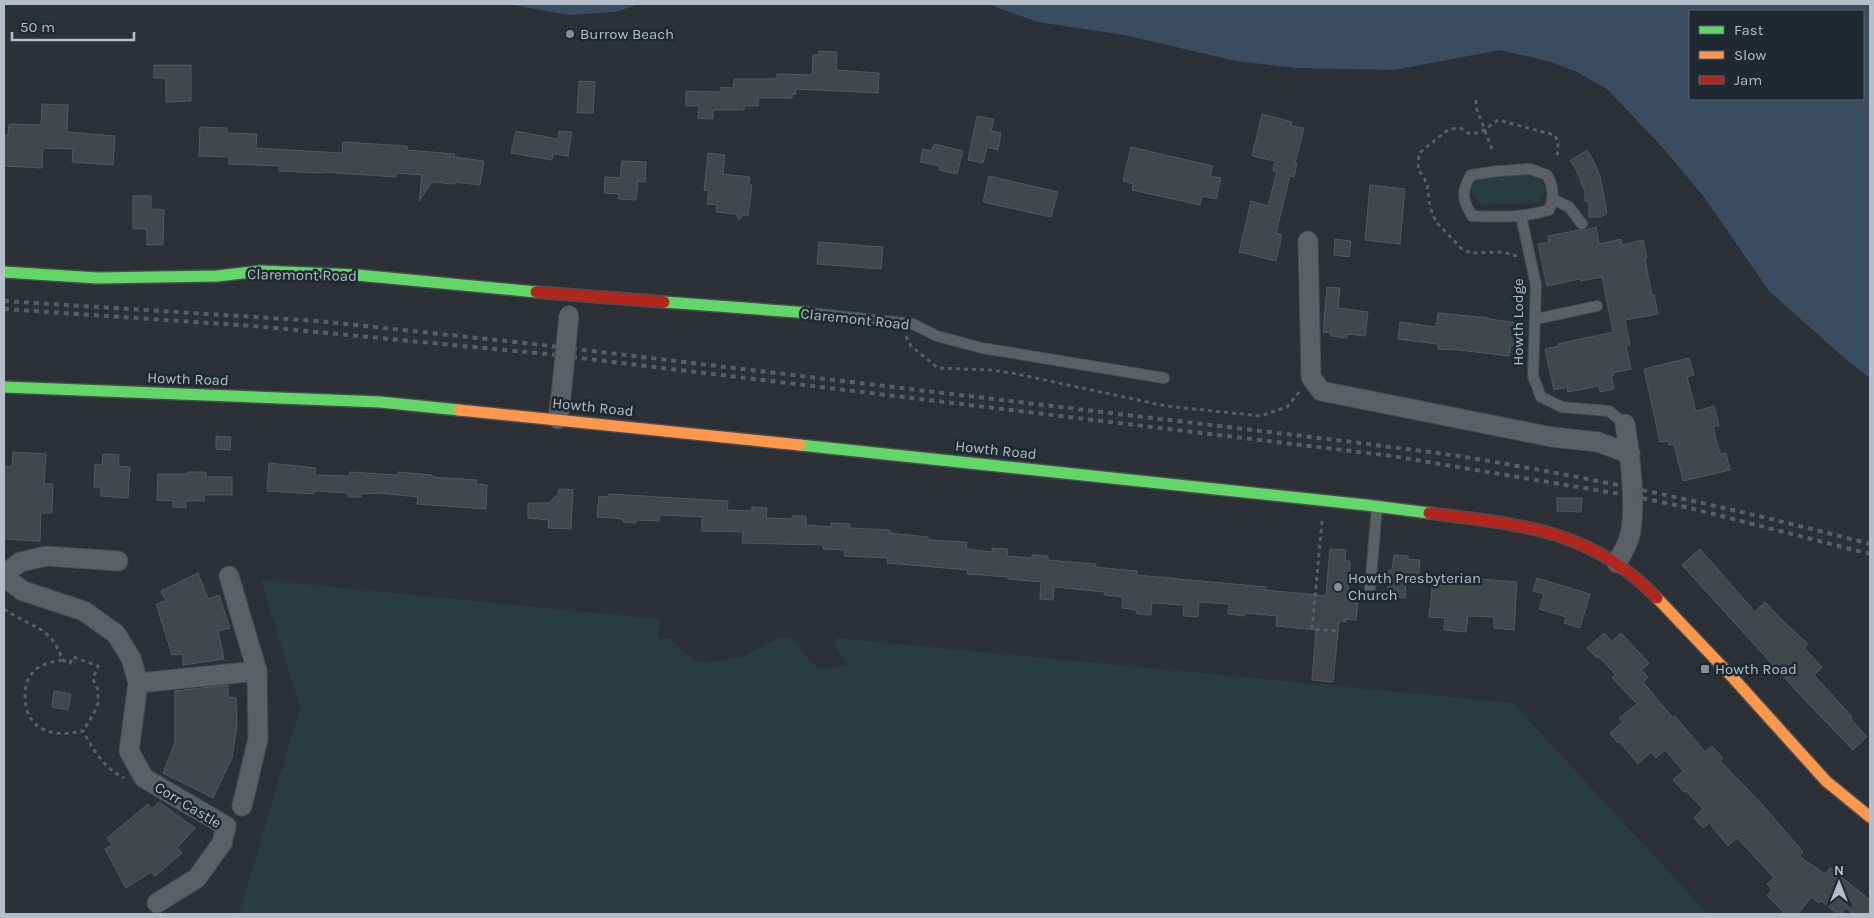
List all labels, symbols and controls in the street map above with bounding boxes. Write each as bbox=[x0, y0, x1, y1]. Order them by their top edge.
scale bar bbox=[12, 10, 135, 42]
legend bbox=[1689, 10, 1864, 100]
text: 50 m bbox=[20, 18, 55, 36]
text: Fast bbox=[1734, 21, 1764, 39]
place label: Burrow Beach bbox=[580, 25, 674, 43]
marker: Burrow Beach bbox=[564, 28, 576, 40]
text: Slow bbox=[1734, 46, 1766, 64]
text: Jam bbox=[1734, 71, 1762, 89]
street label: Claremont Road bbox=[247, 265, 357, 285]
street label: Howth Lodge bbox=[1509, 278, 1527, 366]
street label: Claremont Road bbox=[799, 304, 911, 334]
street label: Howth Road bbox=[147, 369, 229, 389]
street label: Howth Road bbox=[551, 394, 635, 420]
street label: Howth Road bbox=[954, 437, 1038, 463]
place label: Howth Presbyterian Church bbox=[1348, 569, 1481, 604]
marker: Howth Presbyterian Church bbox=[1332, 581, 1344, 593]
place label: Howth Road bbox=[1715, 660, 1797, 678]
marker: Howth Road bbox=[1699, 663, 1711, 675]
street label: Corr Castle bbox=[151, 778, 225, 832]
north arrow bbox=[1814, 858, 1864, 908]
text: N bbox=[1834, 862, 1844, 879]

